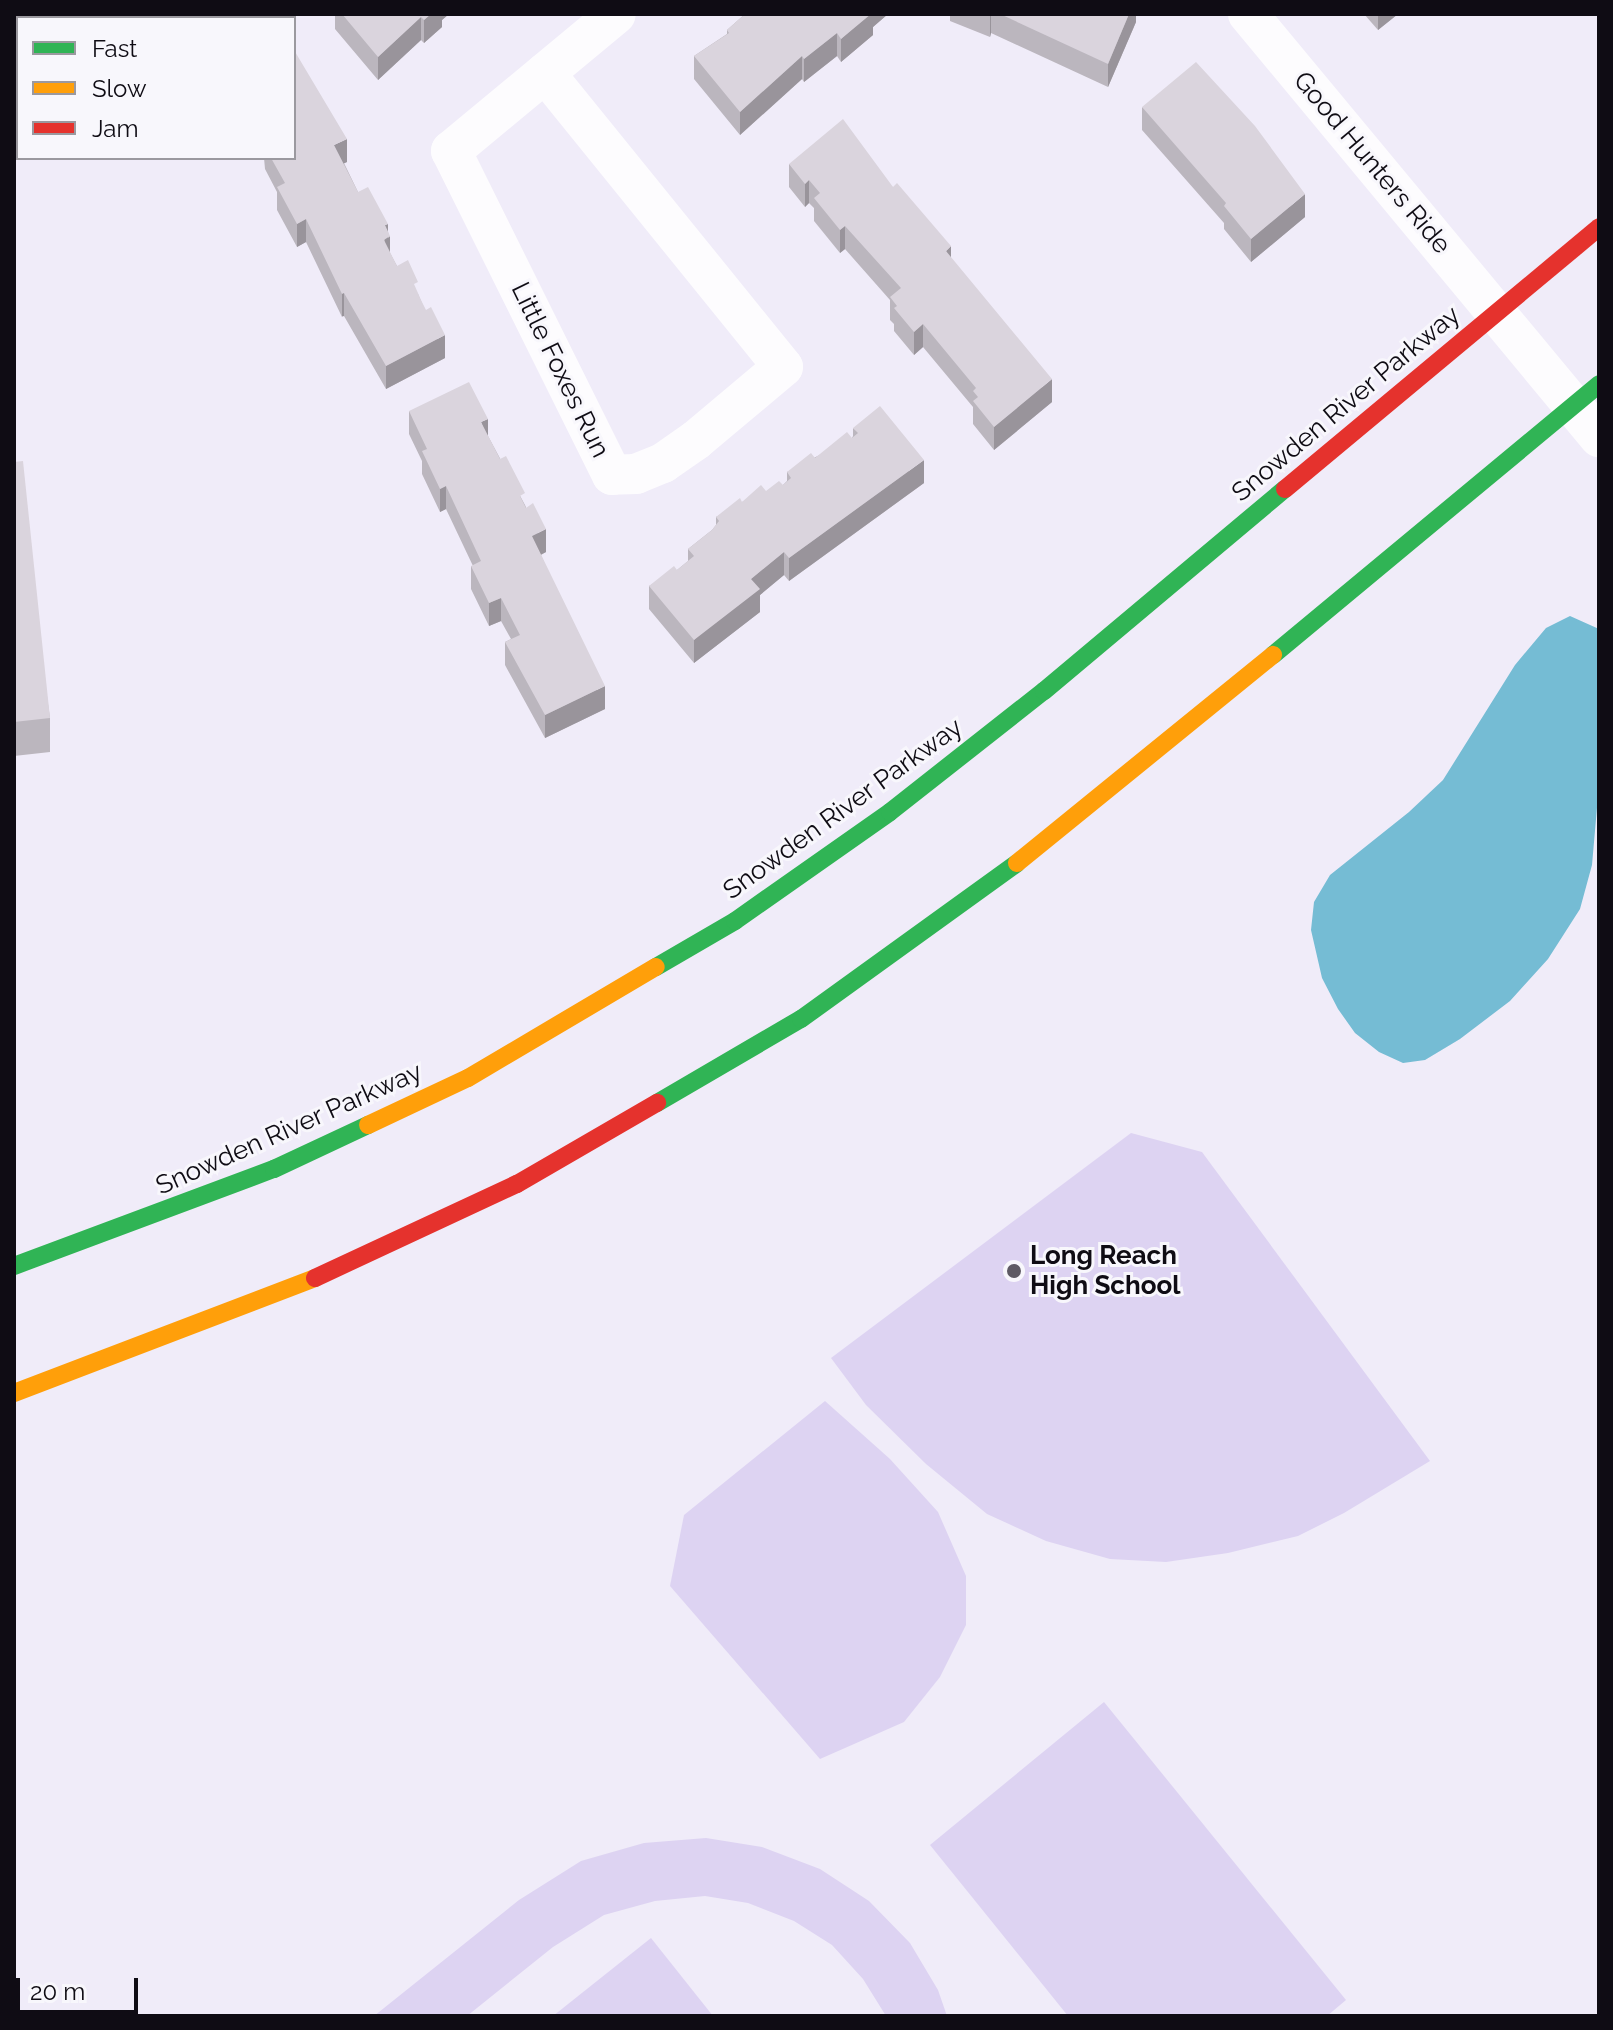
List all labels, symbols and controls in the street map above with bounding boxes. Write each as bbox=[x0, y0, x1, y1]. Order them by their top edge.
legend bbox=[16, 16, 296, 160]
text: Fast bbox=[92, 34, 137, 63]
street label: Good Hunters Ride bbox=[1287, 66, 1457, 260]
text: Slow bbox=[92, 74, 146, 103]
text: Jam bbox=[92, 114, 138, 143]
street label: Little Foxes Run bbox=[504, 277, 616, 463]
street label: Snowden River Parkway bbox=[1225, 299, 1467, 509]
street label: Snowden River Parkway bbox=[717, 712, 969, 906]
street label: Snowden River Parkway bbox=[151, 1056, 427, 1202]
place label: Long Reach High School bbox=[1030, 1240, 1180, 1302]
marker: Long Reach High School bbox=[1005, 1262, 1023, 1280]
scale bar bbox=[20, 1962, 142, 2012]
text: 20 m bbox=[30, 1977, 85, 2006]

